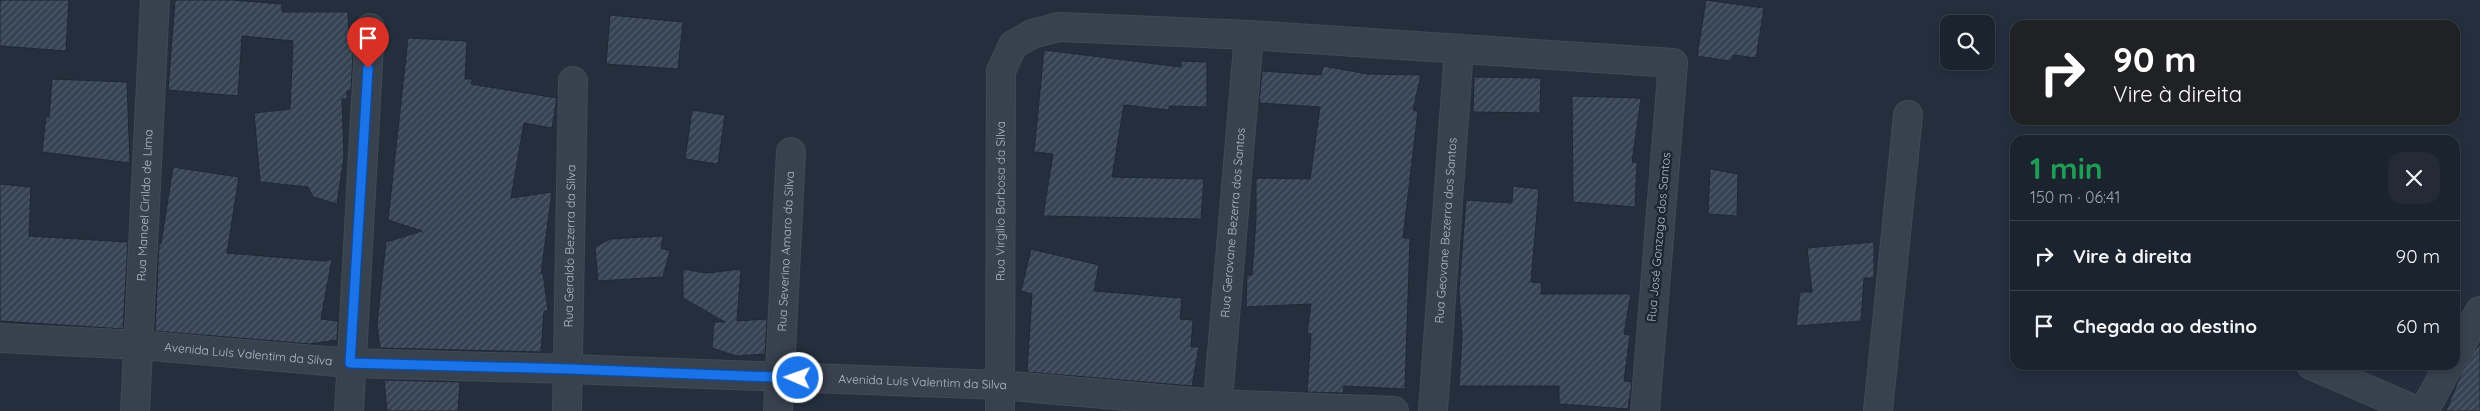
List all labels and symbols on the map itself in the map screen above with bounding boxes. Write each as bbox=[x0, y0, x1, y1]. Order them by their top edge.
pin bbox=[347, 17, 389, 68]
street label: Rua Virgilio Barbosa da Silva bbox=[992, 121, 1008, 281]
street label: Rua Gerovane Bezerra dos Santos bbox=[1217, 127, 1248, 318]
street label: Rua Manoel Cirildo de Lima bbox=[133, 129, 156, 282]
street label: Rua Geovane Bezerra dos Santos bbox=[1431, 137, 1460, 324]
street label: Rua José Gonzaga dos Santos bbox=[1644, 151, 1673, 322]
street label: Rua Geraldo Bezerra da Silva bbox=[561, 165, 578, 327]
street label: Rua Severino Amaro da Silva bbox=[774, 171, 797, 332]
street label: Avenida LuIs Valentim da Silva bbox=[164, 339, 333, 368]
position arrow bbox=[771, 351, 823, 403]
street label: Avenida LuIs Valentim da Silva bbox=[838, 371, 1008, 392]

